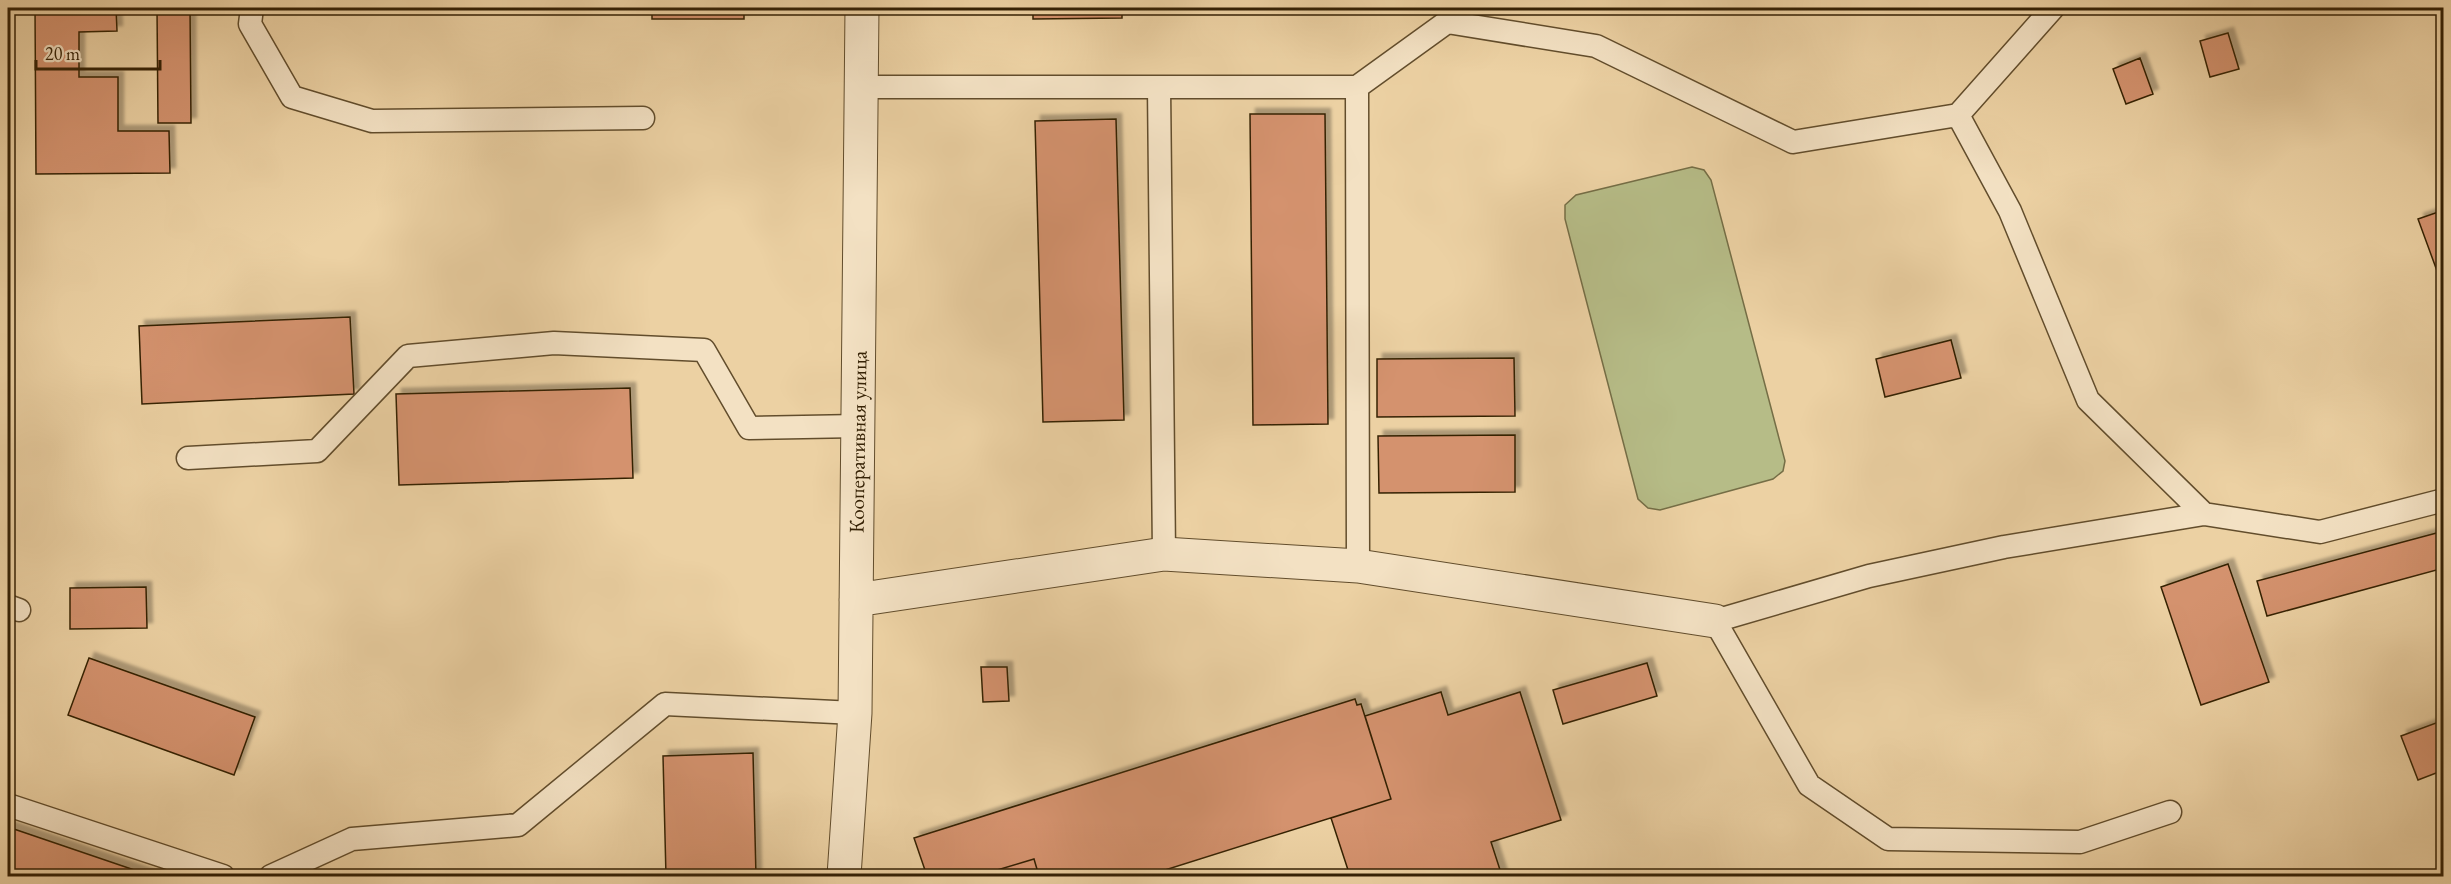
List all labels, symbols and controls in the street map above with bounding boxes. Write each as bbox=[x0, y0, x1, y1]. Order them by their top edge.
scale bar bbox=[36, 33, 160, 71]
text: 20 m bbox=[45, 42, 80, 65]
street label: Кооперативная улица bbox=[842, 350, 873, 533]

